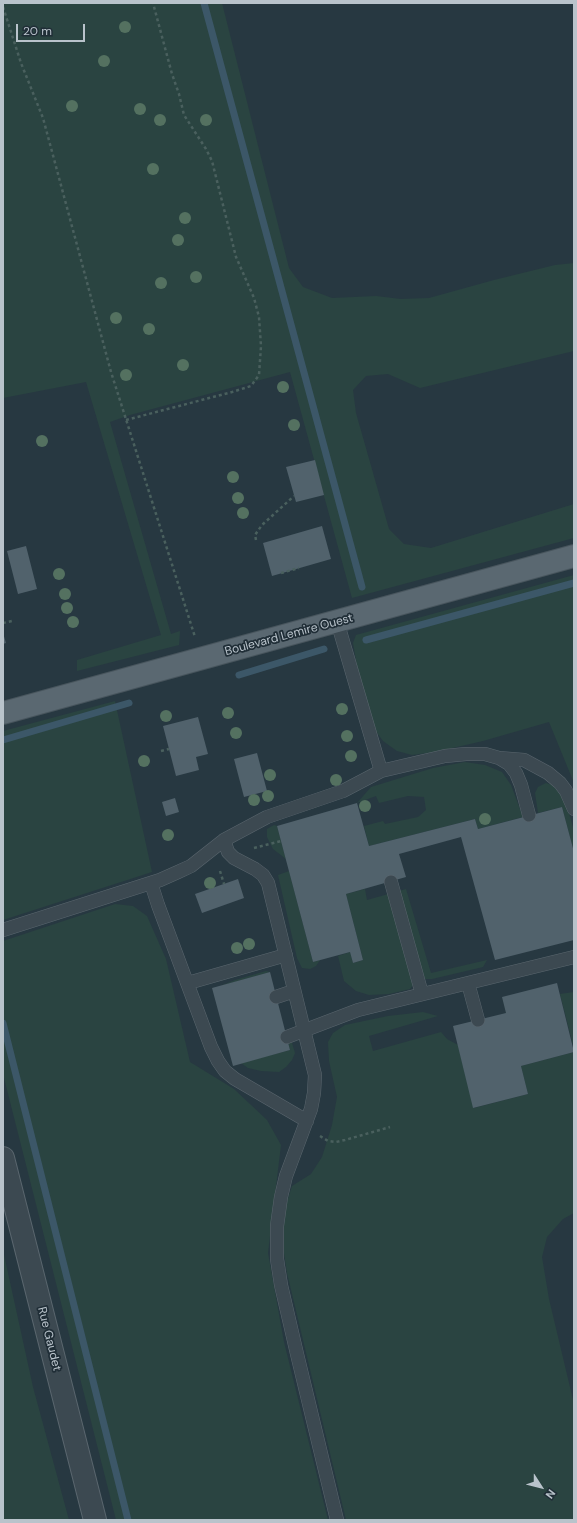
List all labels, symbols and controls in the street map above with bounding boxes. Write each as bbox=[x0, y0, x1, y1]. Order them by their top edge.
scale bar bbox=[18, 16, 87, 42]
text: 20 m bbox=[23, 23, 52, 39]
street label: Boulevard Lemire Ouest bbox=[223, 611, 355, 659]
street label: Rue Gaudet bbox=[34, 1306, 64, 1372]
north arrow bbox=[521, 1467, 561, 1507]
text: N bbox=[543, 1487, 559, 1501]

